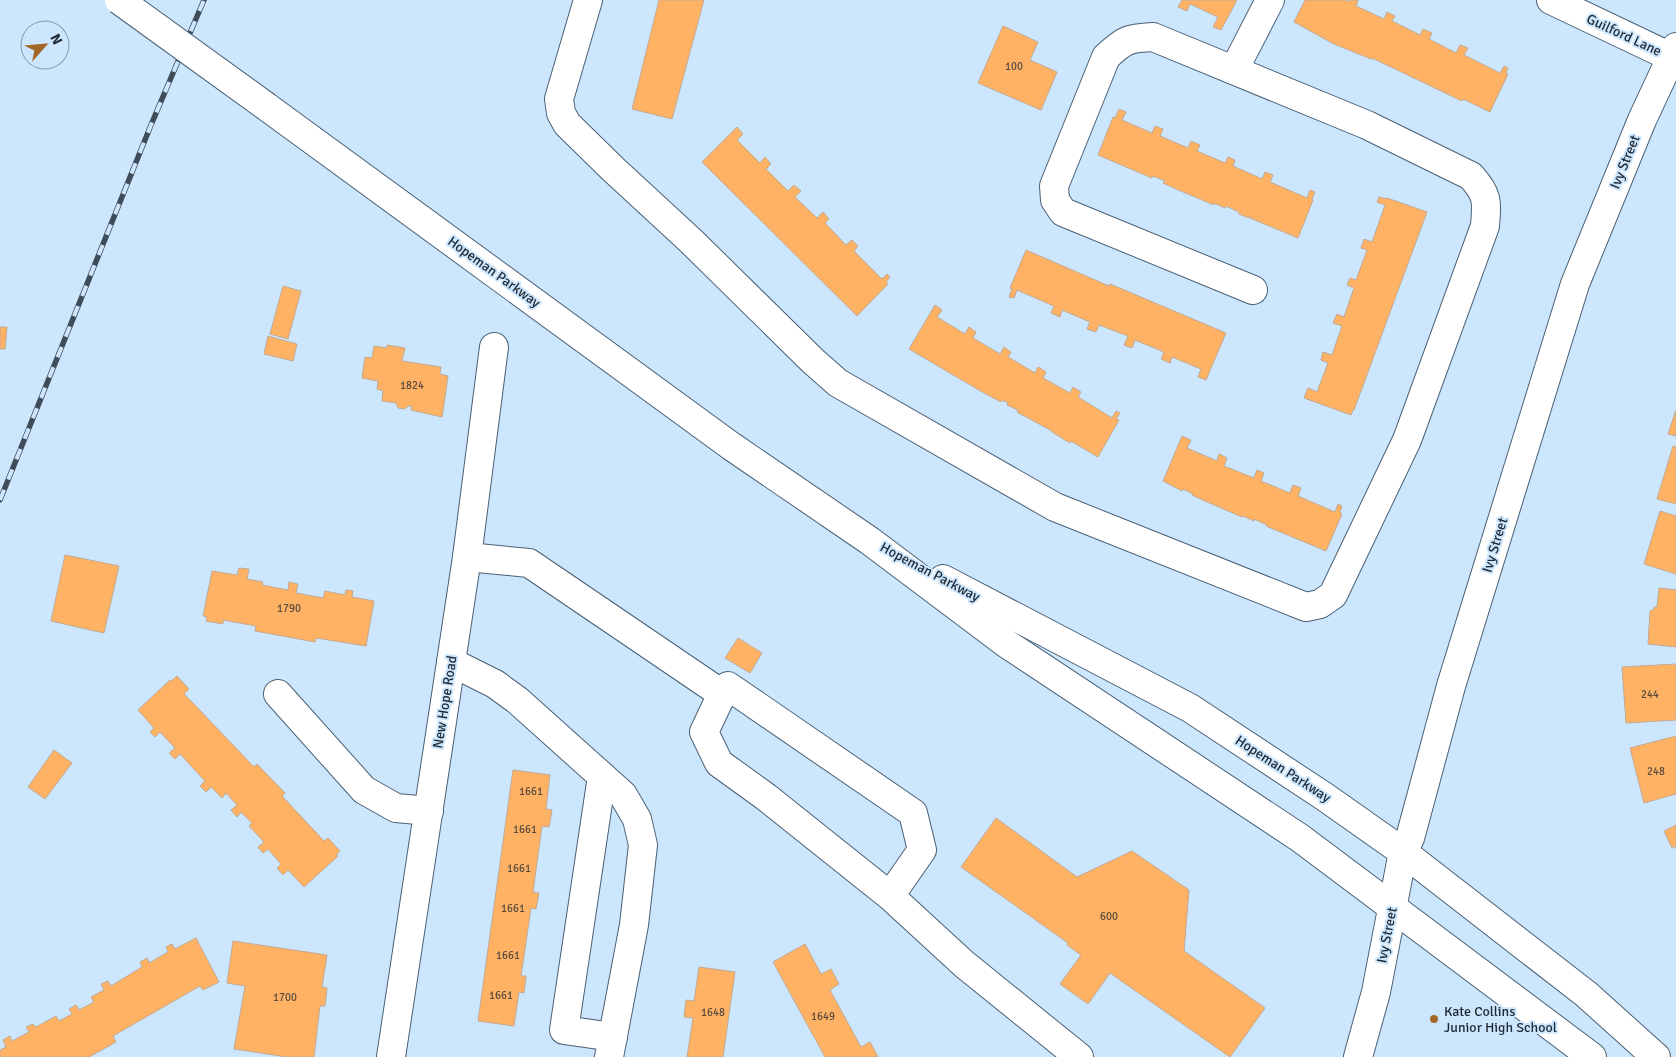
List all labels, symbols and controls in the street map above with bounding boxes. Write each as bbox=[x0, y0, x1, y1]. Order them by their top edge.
street label: Guilford Lane bbox=[1584, 10, 1664, 60]
north arrow bbox=[20, 20, 70, 70]
text: N bbox=[46, 31, 66, 48]
house number: 100 bbox=[1005, 60, 1023, 73]
street label: Ivy Street bbox=[1607, 132, 1644, 191]
street label: Hopeman Parkway bbox=[444, 233, 544, 312]
house number: 1824 bbox=[400, 379, 424, 392]
street label: Ivy Street bbox=[1479, 515, 1511, 575]
street label: Hopeman Parkway bbox=[877, 539, 983, 606]
house number: 1790 bbox=[277, 602, 301, 615]
street label: New Hope Road bbox=[429, 654, 461, 750]
house number: 244 bbox=[1641, 688, 1659, 701]
street label: Hopeman Parkway bbox=[1232, 732, 1334, 806]
house number: 248 bbox=[1647, 765, 1665, 778]
house number: 1661 bbox=[519, 785, 543, 798]
house number: 1661 bbox=[513, 823, 537, 836]
house number: 1661 bbox=[507, 862, 531, 875]
house number: 1661 bbox=[501, 902, 525, 915]
street label: Ivy Street bbox=[1373, 906, 1401, 964]
house number: 600 bbox=[1100, 910, 1118, 923]
house number: 1661 bbox=[496, 949, 520, 962]
house number: 1661 bbox=[489, 989, 513, 1002]
house number: 1700 bbox=[273, 991, 297, 1004]
place label: Kate Collins Junior High School bbox=[1444, 1003, 1557, 1036]
house number: 1648 bbox=[701, 1006, 725, 1019]
house number: 1649 bbox=[811, 1010, 835, 1023]
marker: Kate Collins Junior High School bbox=[1428, 1013, 1440, 1025]

